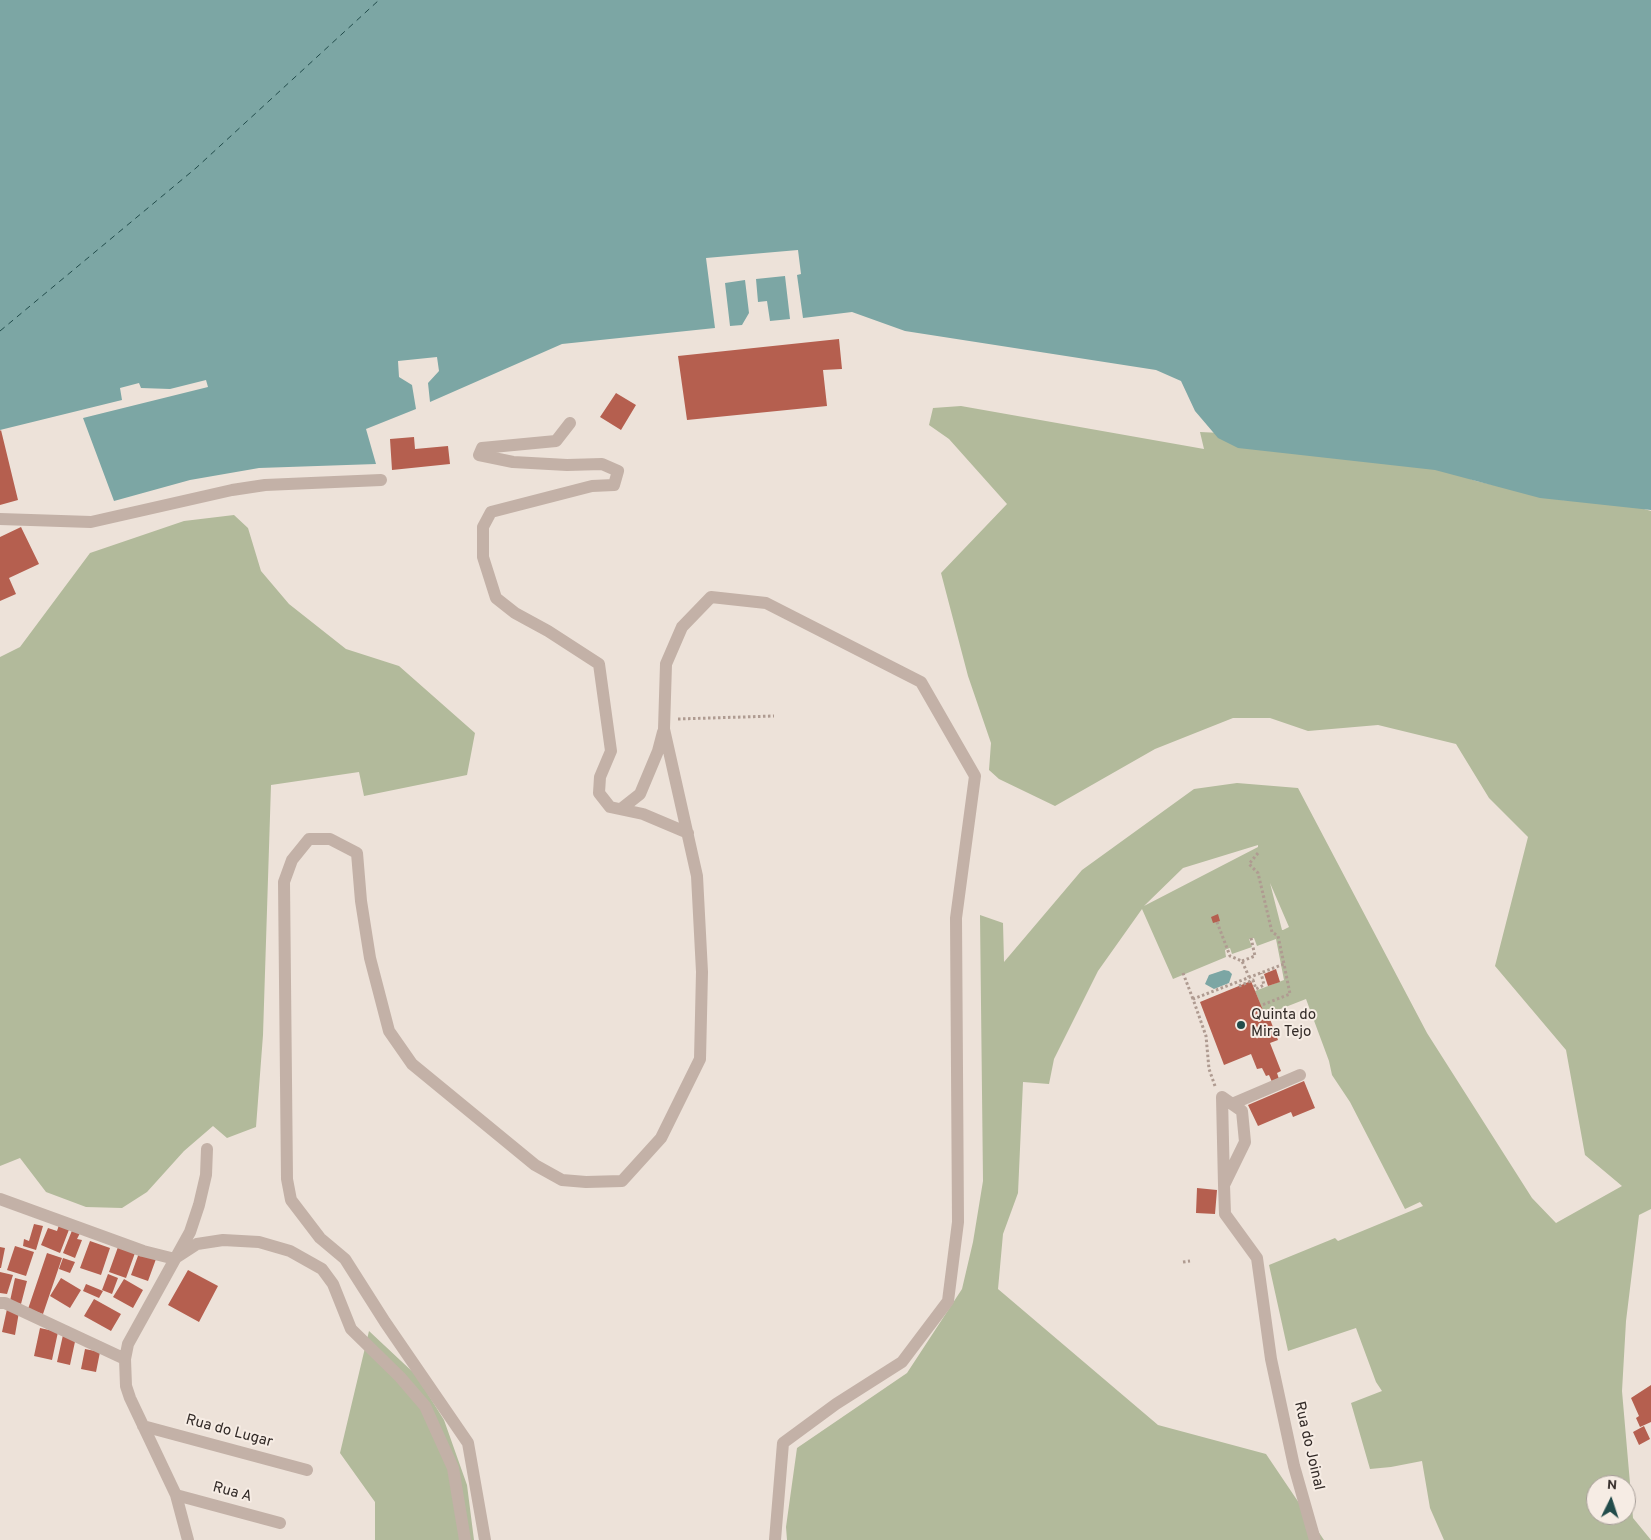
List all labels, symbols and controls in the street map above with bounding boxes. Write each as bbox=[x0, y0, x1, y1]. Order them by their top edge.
place label: Quinta do Mira Tejo bbox=[1251, 1007, 1316, 1042]
marker: Quinta do Mira Tejo bbox=[1235, 1019, 1247, 1031]
street label: Rua do Joinal bbox=[1289, 1400, 1327, 1492]
street label: Rua do Lugar bbox=[184, 1412, 274, 1452]
north arrow bbox=[1586, 1475, 1636, 1525]
text: N bbox=[1606, 1477, 1618, 1494]
street label: Rua A bbox=[210, 1479, 254, 1507]

